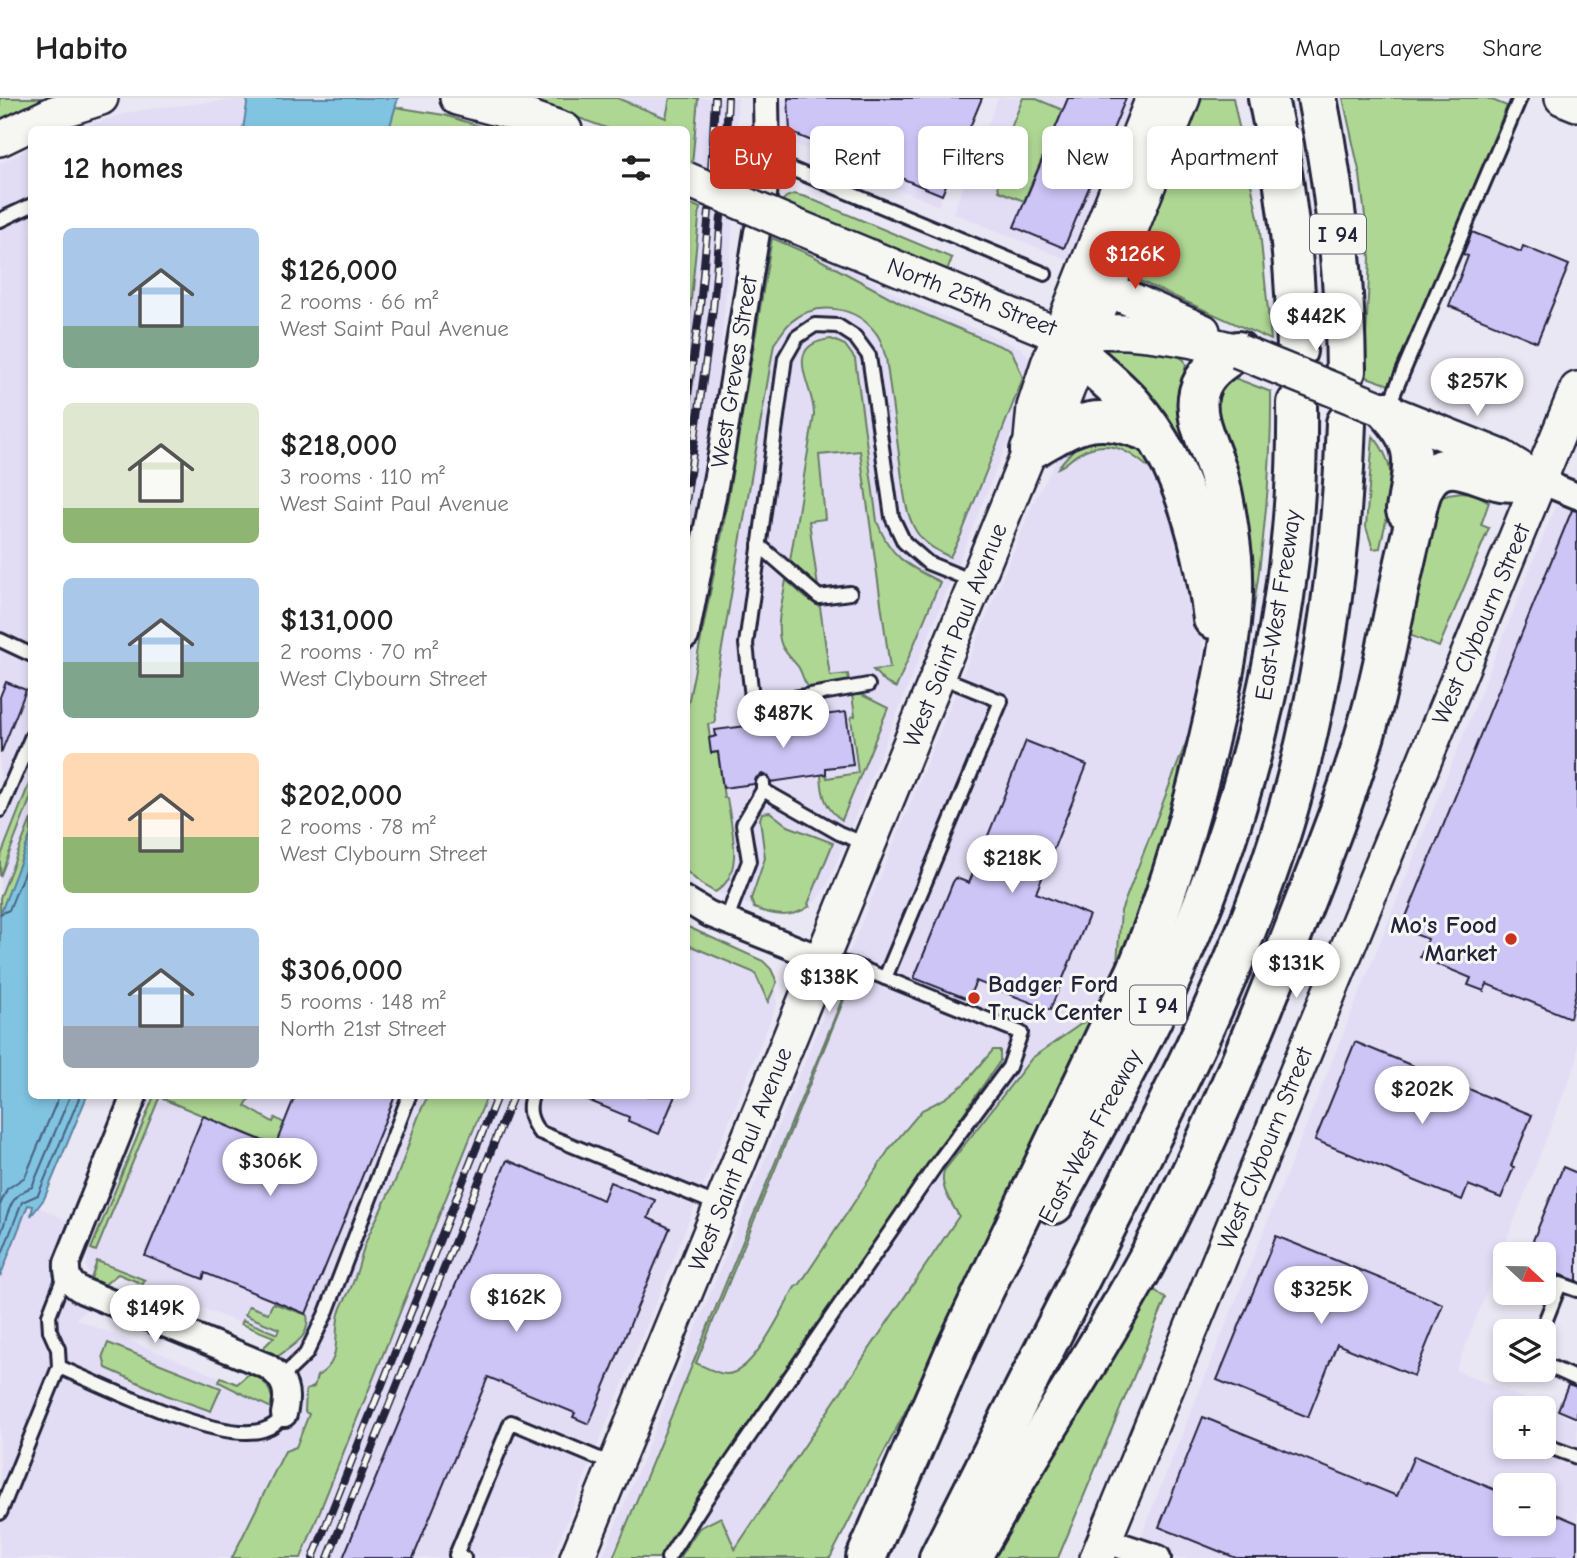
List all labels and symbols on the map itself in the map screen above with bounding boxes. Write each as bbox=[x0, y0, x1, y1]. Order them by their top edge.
road number: I 94 bbox=[1310, 214, 1366, 253]
pin: $126K bbox=[1086, 232, 1184, 291]
street label: North 25th Street bbox=[883, 252, 1062, 343]
street label: West Greves Street bbox=[705, 273, 763, 470]
pin: $442K bbox=[1267, 294, 1365, 353]
pin: $257K bbox=[1428, 358, 1526, 418]
street label: East-West Freeway bbox=[1249, 507, 1307, 702]
street label: West Clybourn Street bbox=[1426, 518, 1536, 729]
street label: West Saint Paul Avenue bbox=[897, 519, 1013, 751]
pin: $487K bbox=[734, 690, 832, 750]
pin: $218K bbox=[963, 836, 1061, 895]
place label: Mo's Food Market bbox=[1390, 911, 1498, 967]
marker: Mo's Food Market bbox=[1503, 931, 1519, 947]
pin: $131K bbox=[1247, 940, 1345, 1000]
pin: $138K bbox=[780, 954, 878, 1014]
place label: Badger Ford Truck Center bbox=[988, 970, 1123, 1026]
road number: I 94 bbox=[1130, 986, 1186, 1024]
marker: Badger Ford Truck Center bbox=[966, 990, 982, 1006]
street label: West Clybourn Street bbox=[1212, 1042, 1319, 1253]
street label: West Saint Paul Avenue bbox=[682, 1043, 798, 1275]
street label: East-West Freeway bbox=[1032, 1044, 1148, 1228]
pin: $202K bbox=[1373, 1066, 1471, 1126]
pin: $306K bbox=[221, 1138, 319, 1198]
north arrow bbox=[1493, 1242, 1556, 1306]
pin: $325K bbox=[1272, 1266, 1370, 1326]
pin: $162K bbox=[467, 1274, 565, 1334]
pin: $149K bbox=[106, 1286, 204, 1345]

